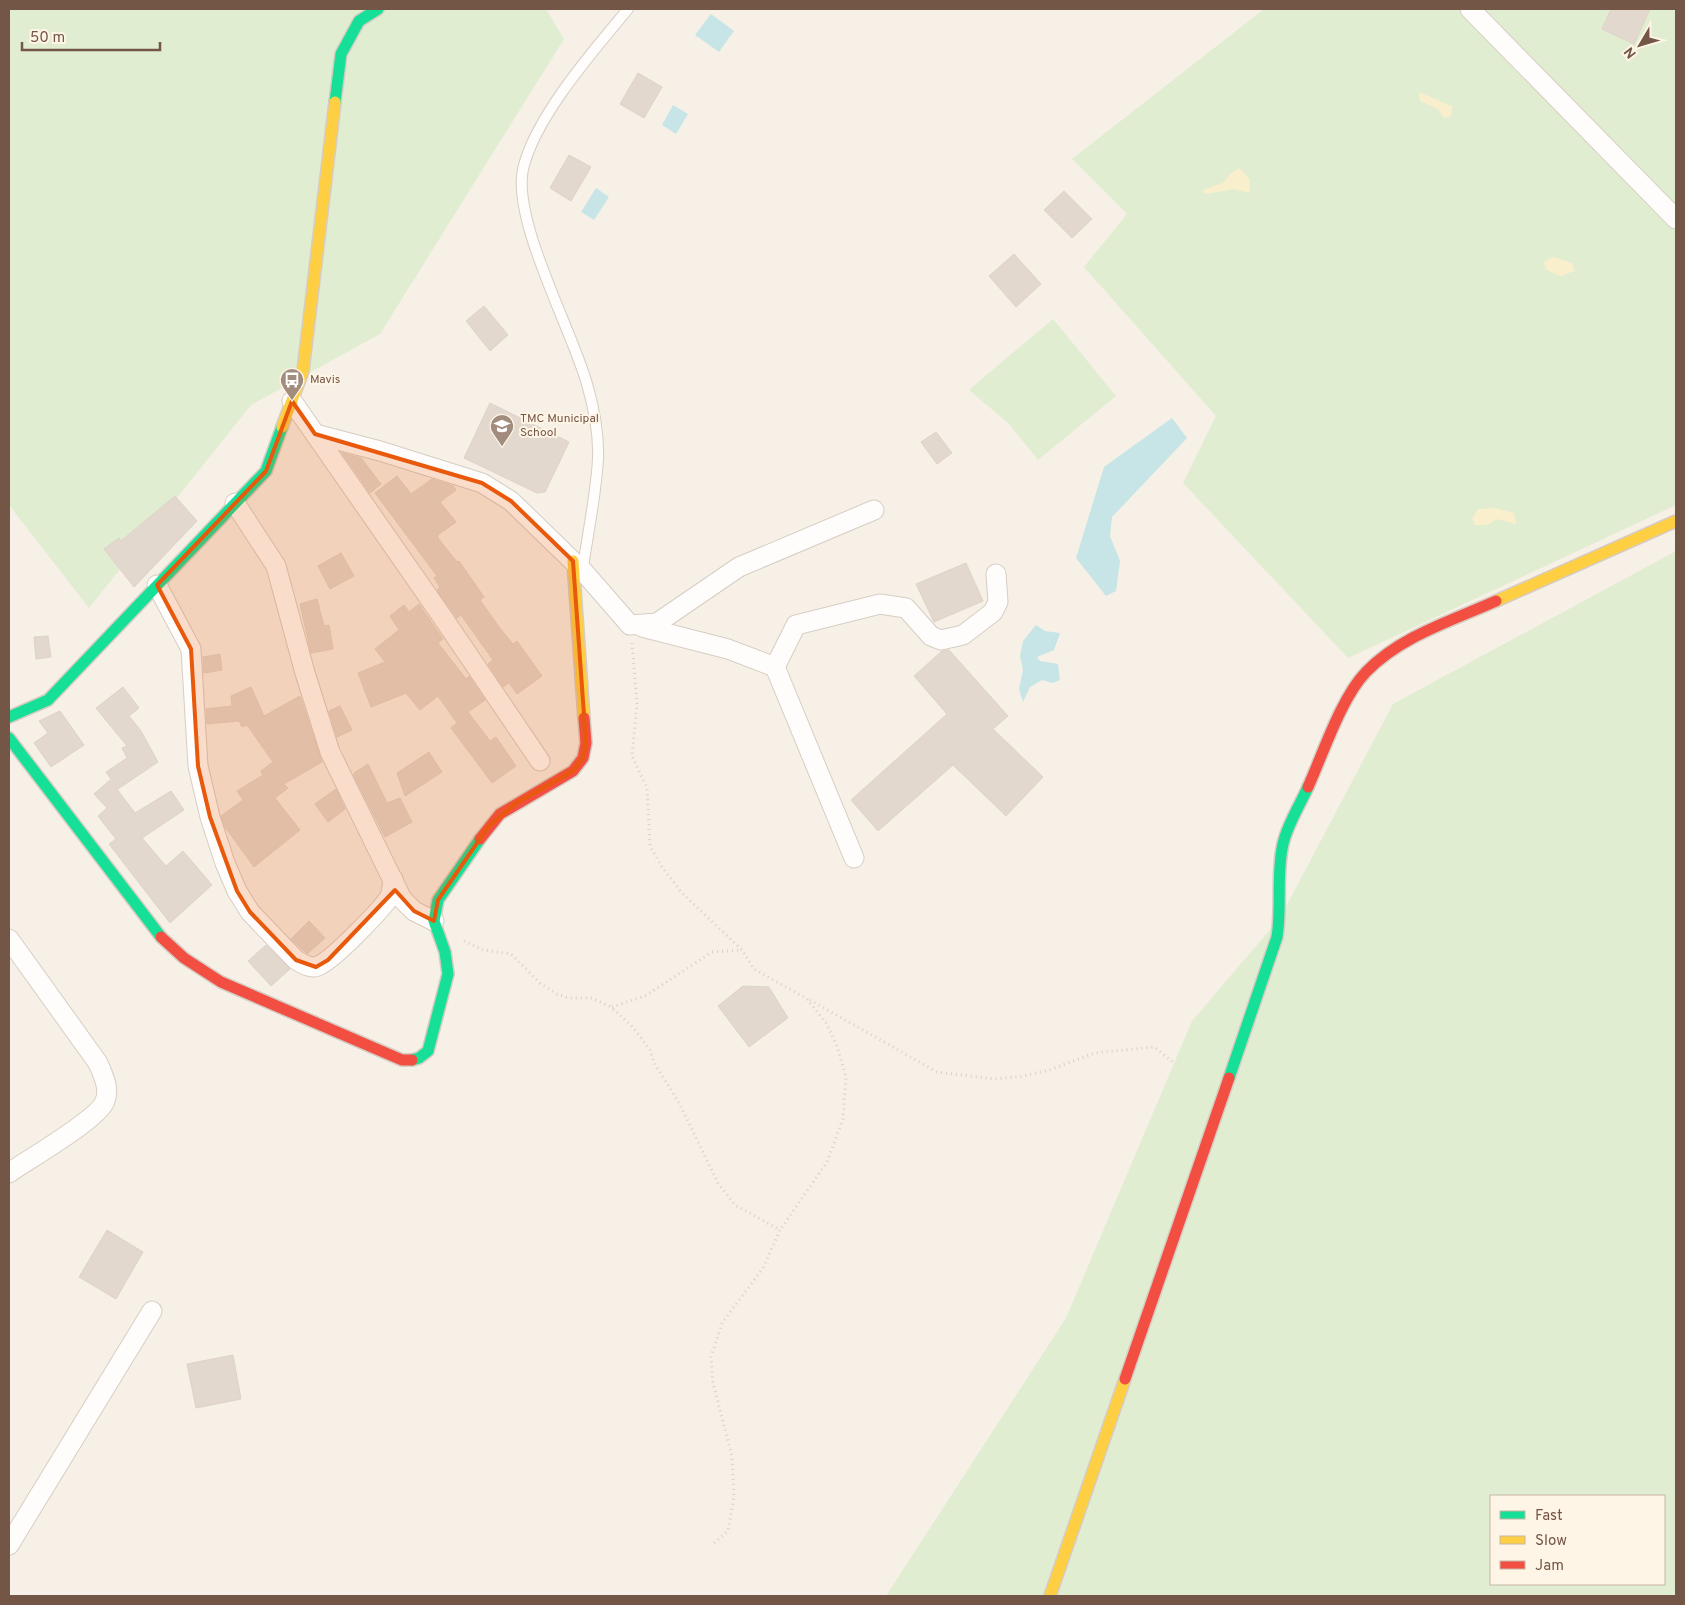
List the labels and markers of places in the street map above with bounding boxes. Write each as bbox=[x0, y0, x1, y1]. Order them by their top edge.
bus stop icon: Mavis bbox=[279, 367, 305, 401]
place label: Mavis bbox=[310, 372, 340, 388]
place label: TMC Municipal School bbox=[520, 411, 599, 441]
school or university icon: TMC Municipal School bbox=[489, 413, 515, 447]

